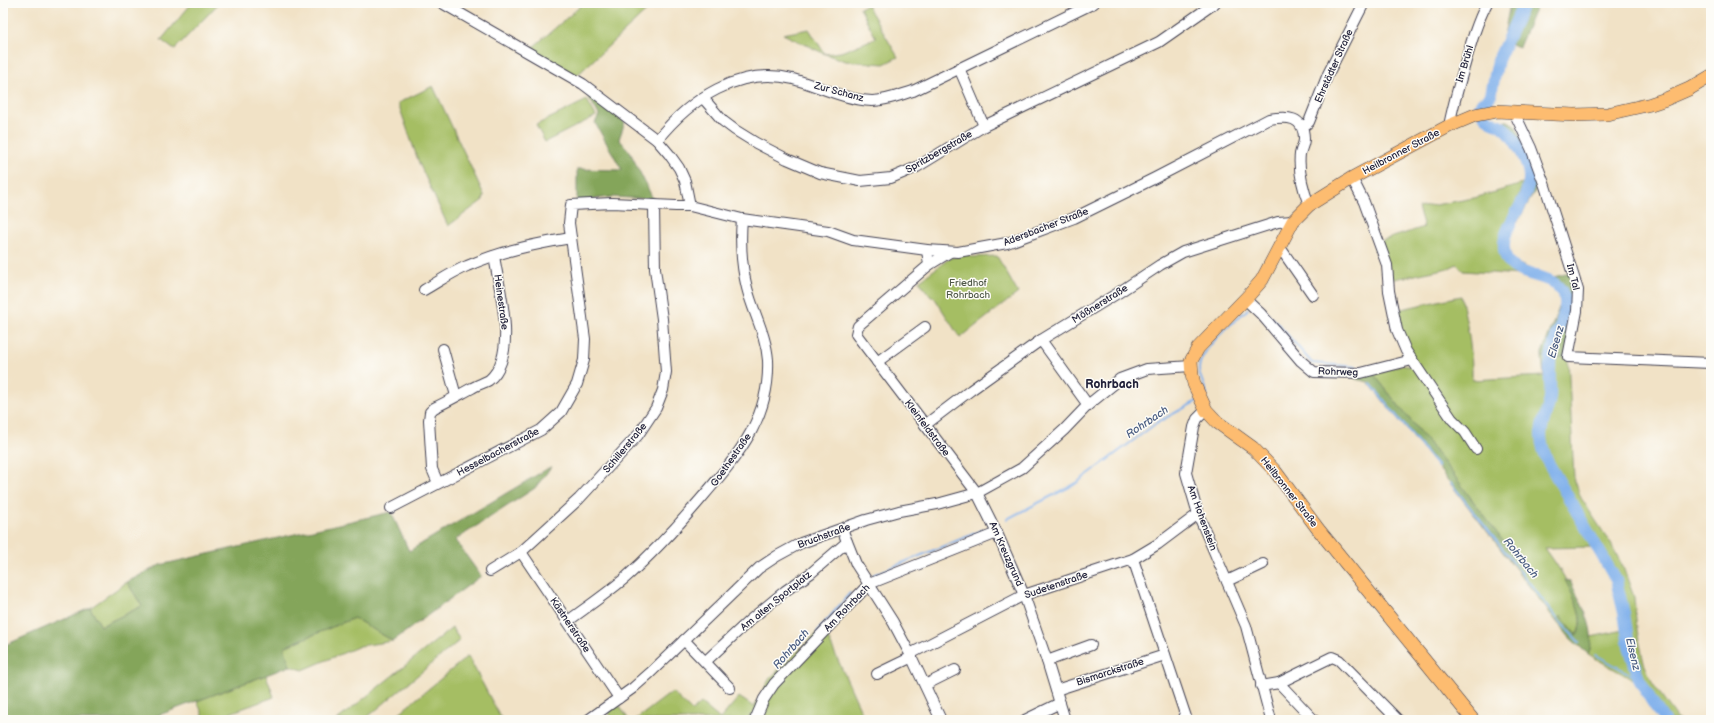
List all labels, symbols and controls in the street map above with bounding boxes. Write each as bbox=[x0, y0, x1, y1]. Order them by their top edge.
street label: Ehrstädter Straße bbox=[1312, 27, 1356, 105]
street label: Im Brühl bbox=[1454, 44, 1476, 84]
street label: Zur Schanz bbox=[812, 79, 865, 104]
street label: Heilbronner Straße bbox=[1360, 127, 1442, 177]
street label: Spritzbergstraße bbox=[904, 128, 975, 176]
street label: Adersbacher Straße bbox=[1002, 205, 1090, 249]
street label: Im Tal bbox=[1564, 263, 1582, 291]
street label: Heinestraße bbox=[491, 274, 511, 331]
park label: Friedhof Rohrbach bbox=[946, 277, 991, 301]
street label: Mößnerstraße bbox=[1070, 282, 1130, 326]
water label: Elsenz bbox=[1545, 324, 1567, 360]
street label: Rohrweg bbox=[1318, 365, 1359, 379]
district label: Rohrbach bbox=[1085, 377, 1139, 392]
street label: Kleinfeldstraße bbox=[902, 397, 952, 459]
water label: Rohrbach bbox=[1123, 403, 1171, 441]
street label: Schillerstraße bbox=[601, 420, 649, 476]
street label: Hesselbacherstraße bbox=[455, 425, 541, 479]
street label: Goethestraße bbox=[708, 431, 754, 489]
street label: Heilbronner Straße bbox=[1258, 455, 1320, 529]
street label: Am Hohenstein bbox=[1185, 484, 1220, 553]
street label: Am Kreuzgrund bbox=[986, 520, 1026, 588]
street label: Bruchstraße bbox=[796, 521, 852, 551]
water label: Rohrbach bbox=[1501, 535, 1541, 581]
street label: Am alten Sportplatz bbox=[738, 569, 814, 633]
street label: Sudetenstraße bbox=[1023, 569, 1089, 601]
street label: Am Rohrbach bbox=[821, 582, 873, 634]
street label: Kästnerstraße bbox=[547, 595, 593, 655]
water label: Rohrbach bbox=[770, 626, 812, 672]
water label: Elsenz bbox=[1623, 636, 1643, 672]
street label: Bismarckstraße bbox=[1075, 655, 1145, 689]

